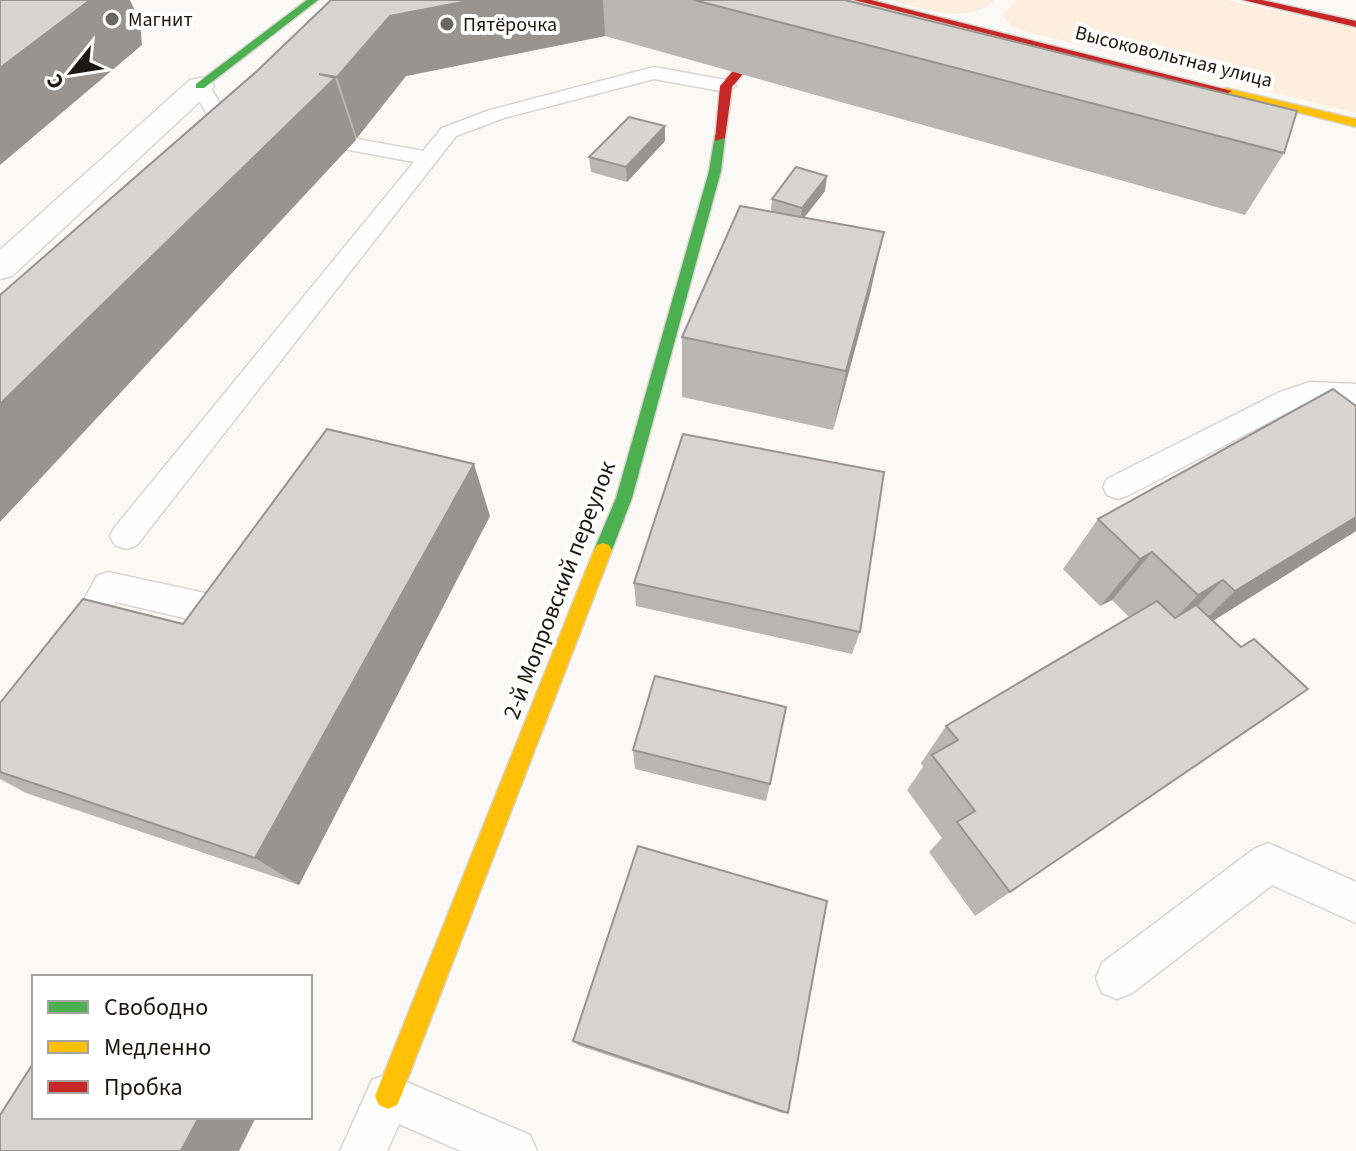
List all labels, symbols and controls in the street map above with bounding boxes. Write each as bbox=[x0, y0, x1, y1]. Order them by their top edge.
place label: Магнит bbox=[128, 6, 193, 34]
marker: Магнит bbox=[103, 10, 121, 28]
place label: Пятёрочка bbox=[463, 11, 557, 39]
marker: Пятёрочка bbox=[438, 15, 456, 33]
street label: Высоковольтная улица bbox=[1072, 19, 1275, 95]
north arrow bbox=[32, 32, 112, 112]
text: С bbox=[38, 68, 73, 95]
street label: 2-й Мопровский переулок bbox=[494, 456, 625, 724]
legend bbox=[32, 975, 312, 1119]
text: Свободно bbox=[104, 990, 208, 1025]
text: Медленно bbox=[104, 1030, 211, 1065]
text: Пробка bbox=[104, 1070, 183, 1105]

